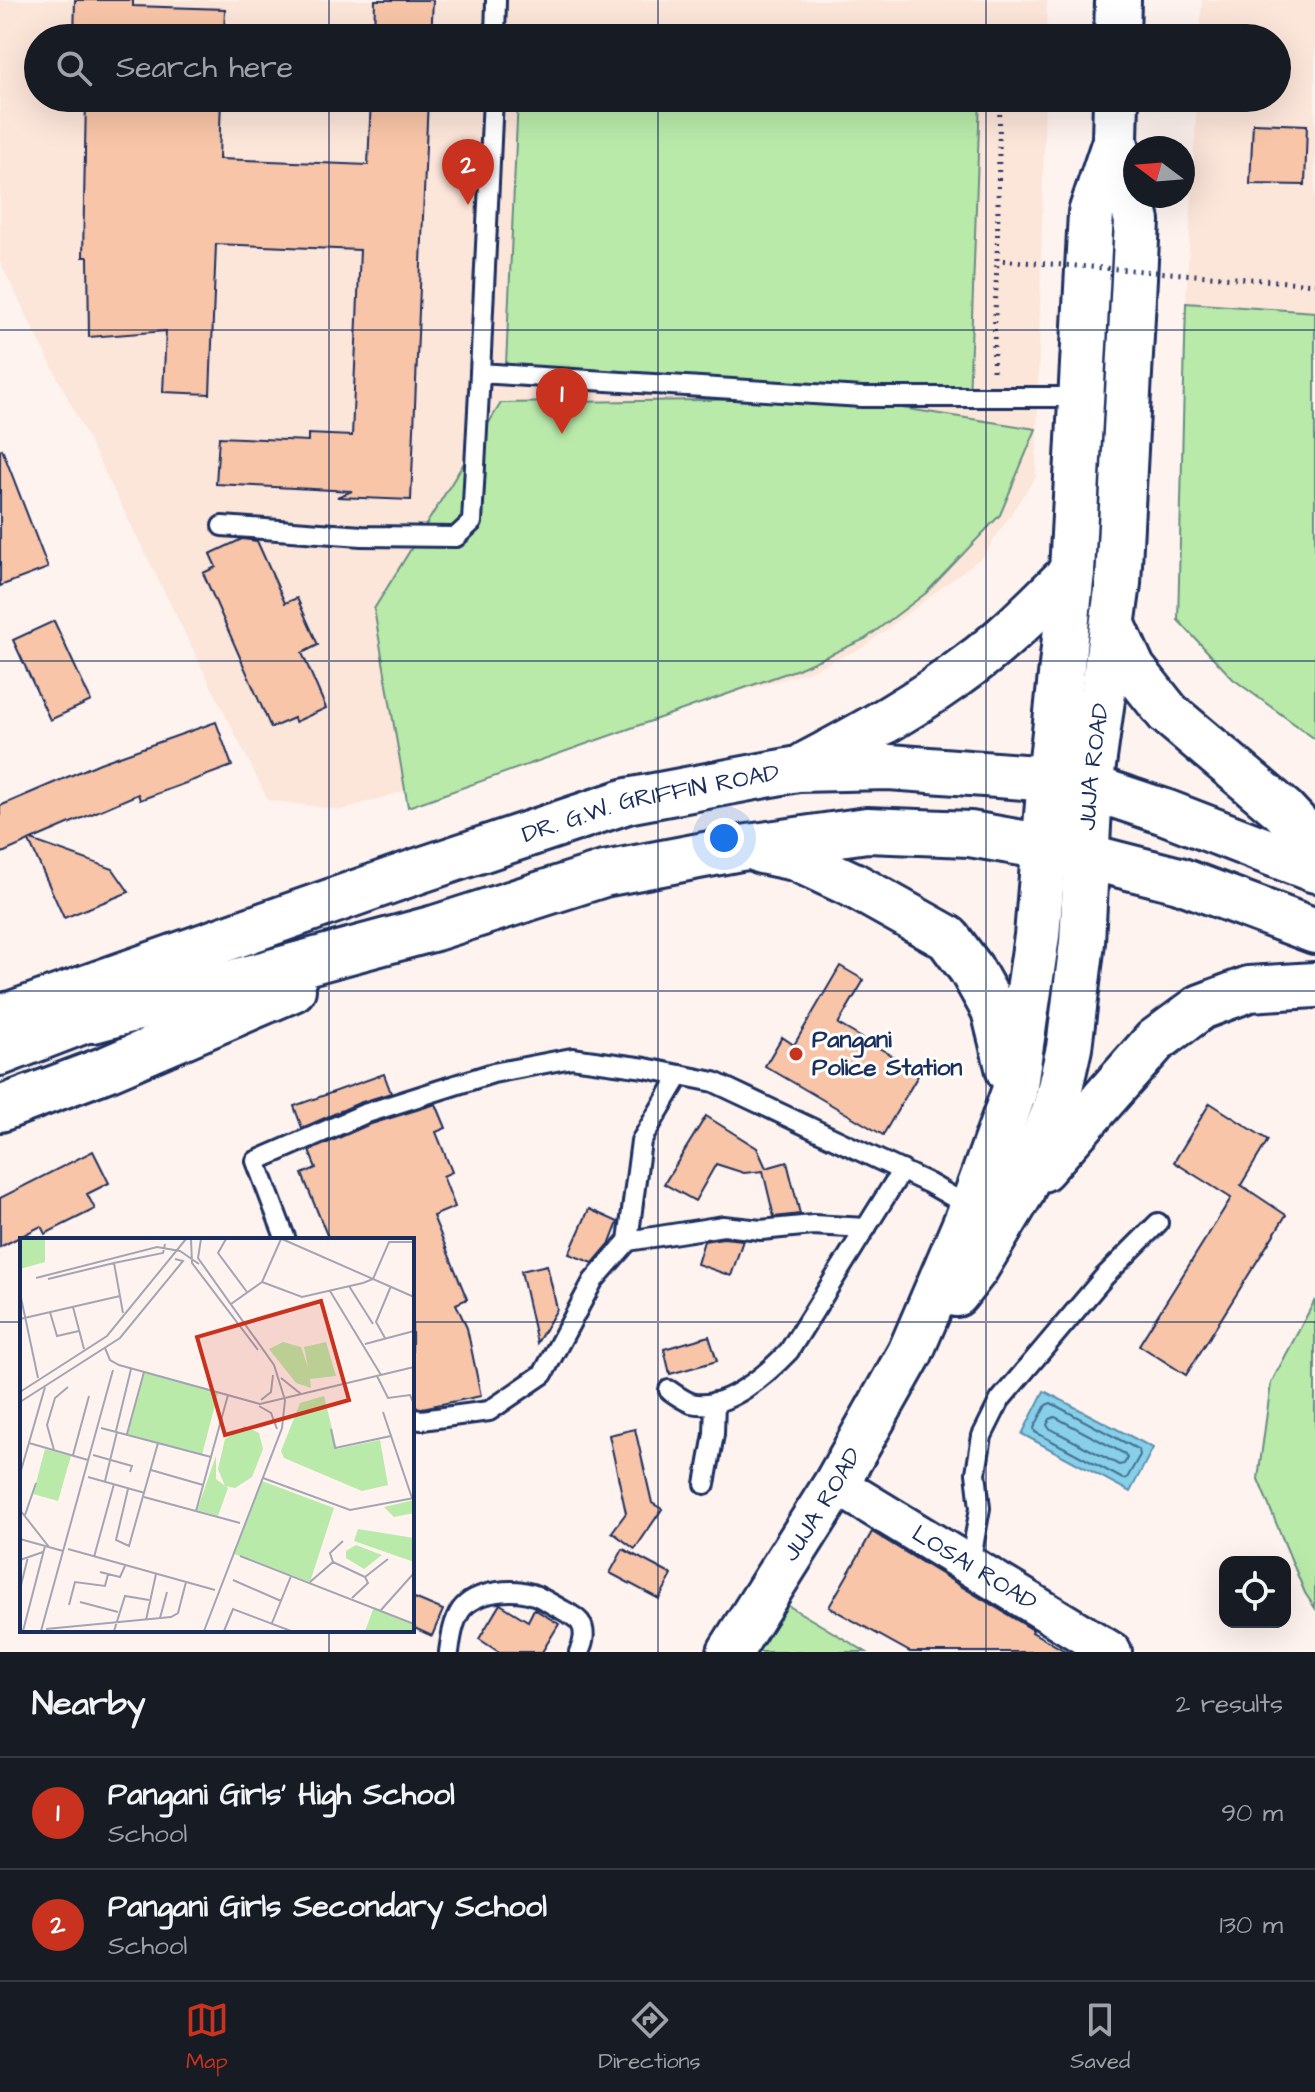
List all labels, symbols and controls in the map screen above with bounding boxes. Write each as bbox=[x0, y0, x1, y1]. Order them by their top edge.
search box bbox=[24, 24, 1291, 112]
icon: search bbox=[52, 46, 96, 90]
text: Search here bbox=[116, 47, 293, 89]
north arrow bbox=[1123, 136, 1195, 208]
pin: 2 bbox=[442, 139, 494, 205]
pin: 1 bbox=[536, 368, 588, 434]
street label: JUJA ROAD bbox=[1071, 701, 1118, 831]
street label: DR. G.W. GRIFFIN ROAD bbox=[518, 756, 782, 852]
your location bbox=[704, 818, 744, 858]
place label: Pangani Police Station bbox=[812, 1023, 962, 1085]
marker: Pangani Police Station bbox=[787, 1045, 805, 1063]
inset map bbox=[20, 1238, 414, 1632]
street label: JUJA ROAD bbox=[774, 1441, 870, 1568]
street label: LOSAI ROAD bbox=[905, 1517, 1043, 1619]
map controls bbox=[1219, 1556, 1291, 1628]
button: locate bbox=[1219, 1556, 1291, 1628]
text: Nearby bbox=[32, 1680, 146, 1728]
text: 2 results bbox=[1175, 1686, 1283, 1722]
text: Pangani Girls' High School bbox=[108, 1774, 455, 1816]
text: 1 bbox=[56, 1795, 60, 1831]
text: 90 m bbox=[1221, 1795, 1283, 1831]
text: School bbox=[108, 1816, 187, 1852]
text: Pangani Girls Secondary School bbox=[108, 1886, 547, 1928]
text: 2 bbox=[51, 1907, 65, 1943]
text: 130 m bbox=[1219, 1907, 1283, 1943]
text: School bbox=[108, 1928, 187, 1964]
tab: Map bbox=[185, 1998, 229, 2077]
tab: Directions bbox=[598, 1998, 701, 2077]
tab: Saved bbox=[1070, 1998, 1130, 2077]

